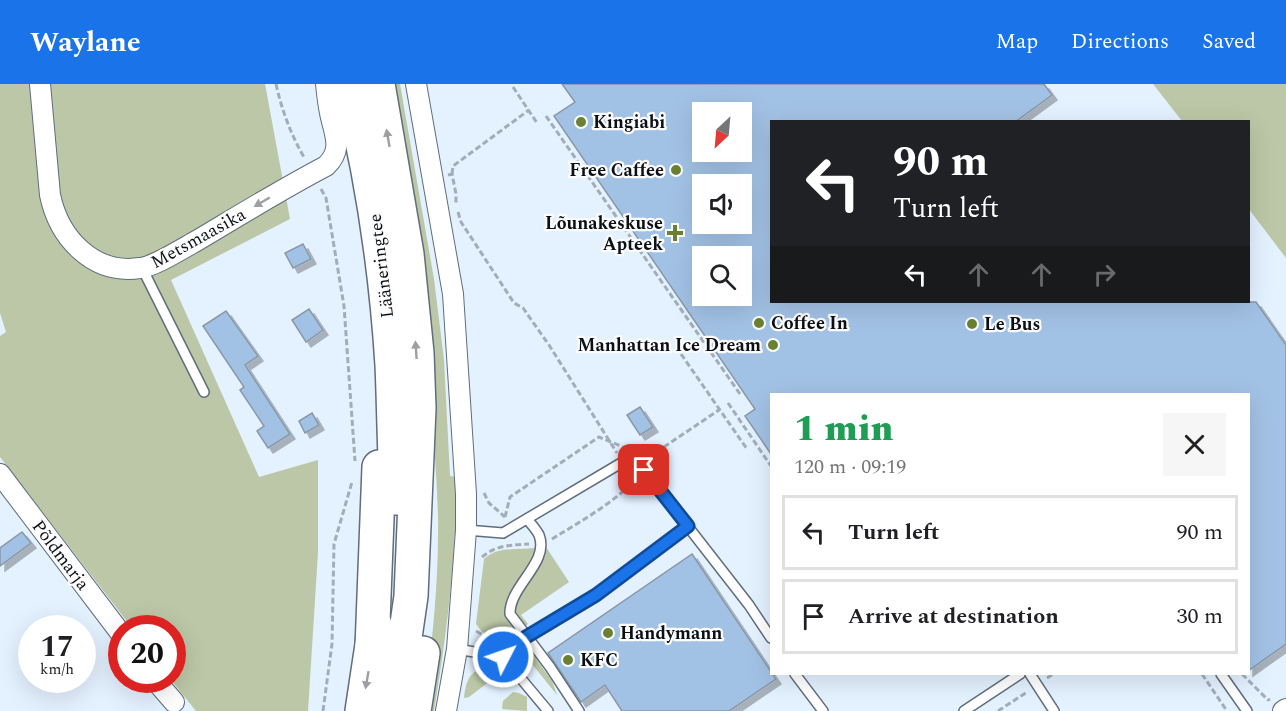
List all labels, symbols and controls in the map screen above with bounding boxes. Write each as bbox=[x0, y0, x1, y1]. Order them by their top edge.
text: Waylane bbox=[30, 21, 141, 64]
text: Map bbox=[996, 26, 1038, 58]
text: Directions bbox=[1071, 26, 1169, 58]
text: Saved bbox=[1202, 26, 1256, 58]
north arrow bbox=[692, 102, 752, 162]
map controls bbox=[692, 102, 752, 306]
place label: Kingiabi bbox=[593, 109, 665, 136]
marker: Kingiabi bbox=[574, 115, 588, 129]
one-way arrow bbox=[383, 128, 392, 147]
text: 90 m bbox=[893, 131, 988, 194]
icon: left bbox=[794, 144, 872, 222]
place label: Free Caffee bbox=[569, 157, 664, 184]
marker: Free Caffee bbox=[669, 163, 683, 177]
button: sound bbox=[692, 174, 752, 234]
text: Turn left bbox=[893, 188, 999, 230]
one-way arrow bbox=[254, 197, 270, 208]
street label: Metsmaasika bbox=[146, 201, 251, 276]
place label: Lõunakeskuse Apteek bbox=[545, 210, 663, 258]
street label: Lääneringtee bbox=[362, 212, 401, 320]
marker: Lõunakeskuse Apteek bbox=[668, 226, 682, 240]
button: search bbox=[692, 246, 752, 306]
icon: left bbox=[899, 258, 932, 291]
icon: ahead bbox=[962, 258, 995, 291]
icon: ahead bbox=[1025, 258, 1058, 291]
icon: right bbox=[1088, 258, 1121, 291]
place label: Coffee In bbox=[771, 310, 848, 337]
place label: Le Bus bbox=[984, 311, 1040, 338]
marker: Coffee In bbox=[752, 316, 766, 330]
marker: Le Bus bbox=[965, 317, 979, 331]
place label: Manhattan Ice Dream bbox=[578, 332, 761, 359]
marker: Manhattan Ice Dream bbox=[766, 338, 780, 352]
one-way arrow bbox=[411, 340, 421, 359]
text: 1 min bbox=[794, 402, 894, 457]
button: close bbox=[1163, 413, 1226, 476]
pin bbox=[618, 444, 669, 495]
text: 120 m · 09:19 bbox=[794, 452, 906, 482]
icon: arrive bbox=[627, 453, 660, 486]
street label: Põldmarja bbox=[25, 514, 96, 596]
icon: left bbox=[797, 516, 830, 549]
text: Turn left bbox=[848, 516, 940, 549]
text: 90 m bbox=[1177, 516, 1223, 549]
icon: arrive bbox=[797, 600, 830, 633]
text: Arrive at destination bbox=[848, 600, 1059, 633]
text: 30 m bbox=[1177, 600, 1223, 633]
speed limit sign: 20 bbox=[108, 615, 186, 693]
place label: Handymann bbox=[620, 620, 722, 647]
text: 17 bbox=[40, 624, 74, 670]
position arrow bbox=[471, 625, 535, 689]
marker: Handymann bbox=[601, 626, 615, 640]
place label: KFC bbox=[580, 647, 618, 674]
marker: KFC bbox=[561, 653, 575, 667]
text: km/h bbox=[40, 658, 74, 681]
one-way arrow bbox=[362, 670, 371, 689]

